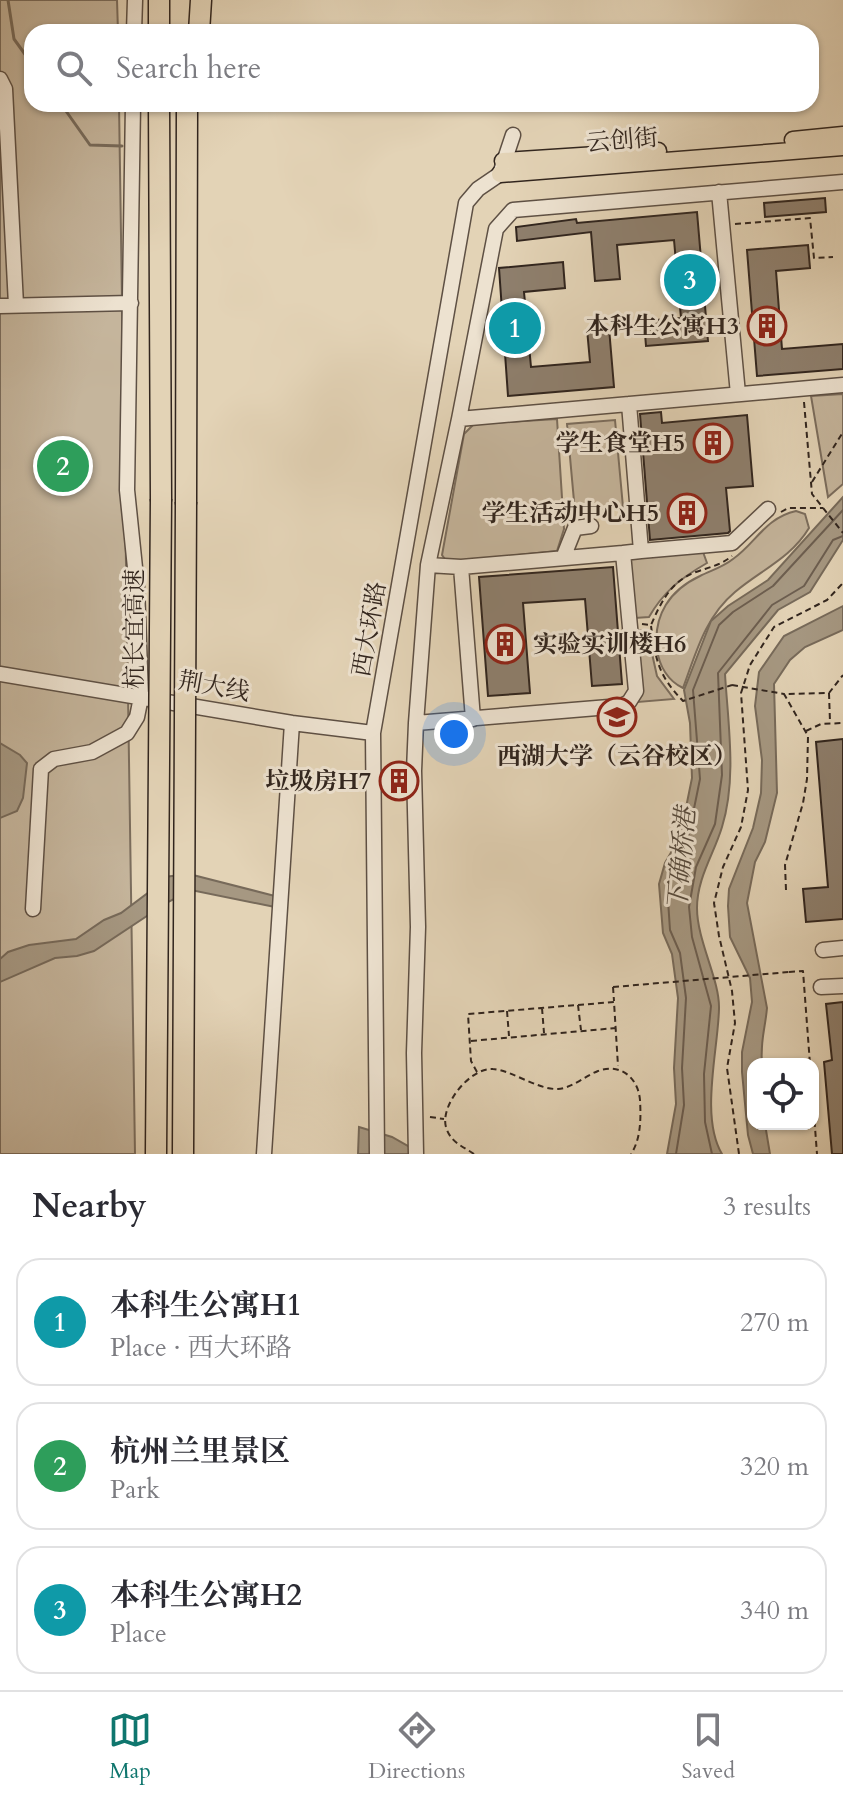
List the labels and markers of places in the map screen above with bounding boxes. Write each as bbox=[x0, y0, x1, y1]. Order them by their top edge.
pin: 3 bbox=[664, 250, 716, 310]
pin: 1 bbox=[489, 298, 541, 358]
building icon: 本科生公寓H3 bbox=[746, 305, 788, 347]
place label: 本科生公寓H3 bbox=[586, 310, 739, 343]
building icon: 学生食堂H5 bbox=[692, 422, 734, 464]
place label: 学生食堂H5 bbox=[556, 427, 685, 460]
pin: 2 bbox=[37, 436, 89, 496]
building icon: 学生活动中心H5 bbox=[666, 492, 708, 534]
place label: 学生活动中心H5 bbox=[482, 497, 659, 530]
building icon: 实验实训楼H6 bbox=[484, 623, 526, 665]
place label: 实验实训楼H6 bbox=[533, 628, 686, 661]
school or university icon: 西湖大学（云谷校区） bbox=[596, 696, 638, 738]
place label: 西湖大学（云谷校区） bbox=[497, 740, 737, 773]
building icon: 垃圾房H7 bbox=[378, 760, 420, 802]
place label: 垃圾房H7 bbox=[266, 765, 371, 798]

